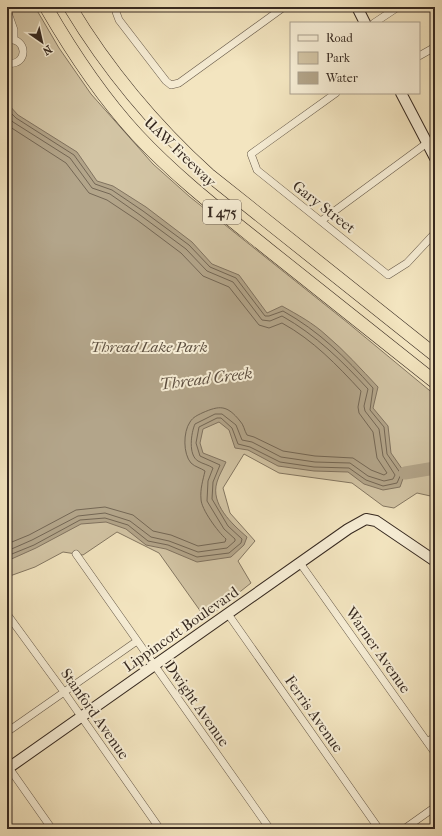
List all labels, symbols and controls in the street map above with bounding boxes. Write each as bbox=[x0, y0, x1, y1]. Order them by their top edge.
north arrow bbox=[22, 22, 62, 62]
legend bbox=[290, 22, 420, 94]
text: Road bbox=[326, 31, 353, 45]
text: N bbox=[40, 42, 54, 58]
text: Park bbox=[326, 51, 351, 65]
text: Water bbox=[325, 71, 359, 85]
street label: UAW Freeway bbox=[140, 113, 220, 192]
street label: Gary Street bbox=[289, 177, 359, 237]
road number: I 475 bbox=[203, 200, 241, 224]
park label: Thread Lake Park bbox=[90, 338, 208, 356]
water label: Thread Creek bbox=[159, 363, 254, 394]
street label: Lippincott Boulevard bbox=[120, 582, 243, 676]
street label: Warner Avenue bbox=[341, 603, 415, 697]
street label: Dwight Avenue bbox=[161, 658, 233, 751]
street label: Stanford Avenue bbox=[57, 665, 133, 763]
street label: Ferris Avenue bbox=[281, 672, 347, 756]

